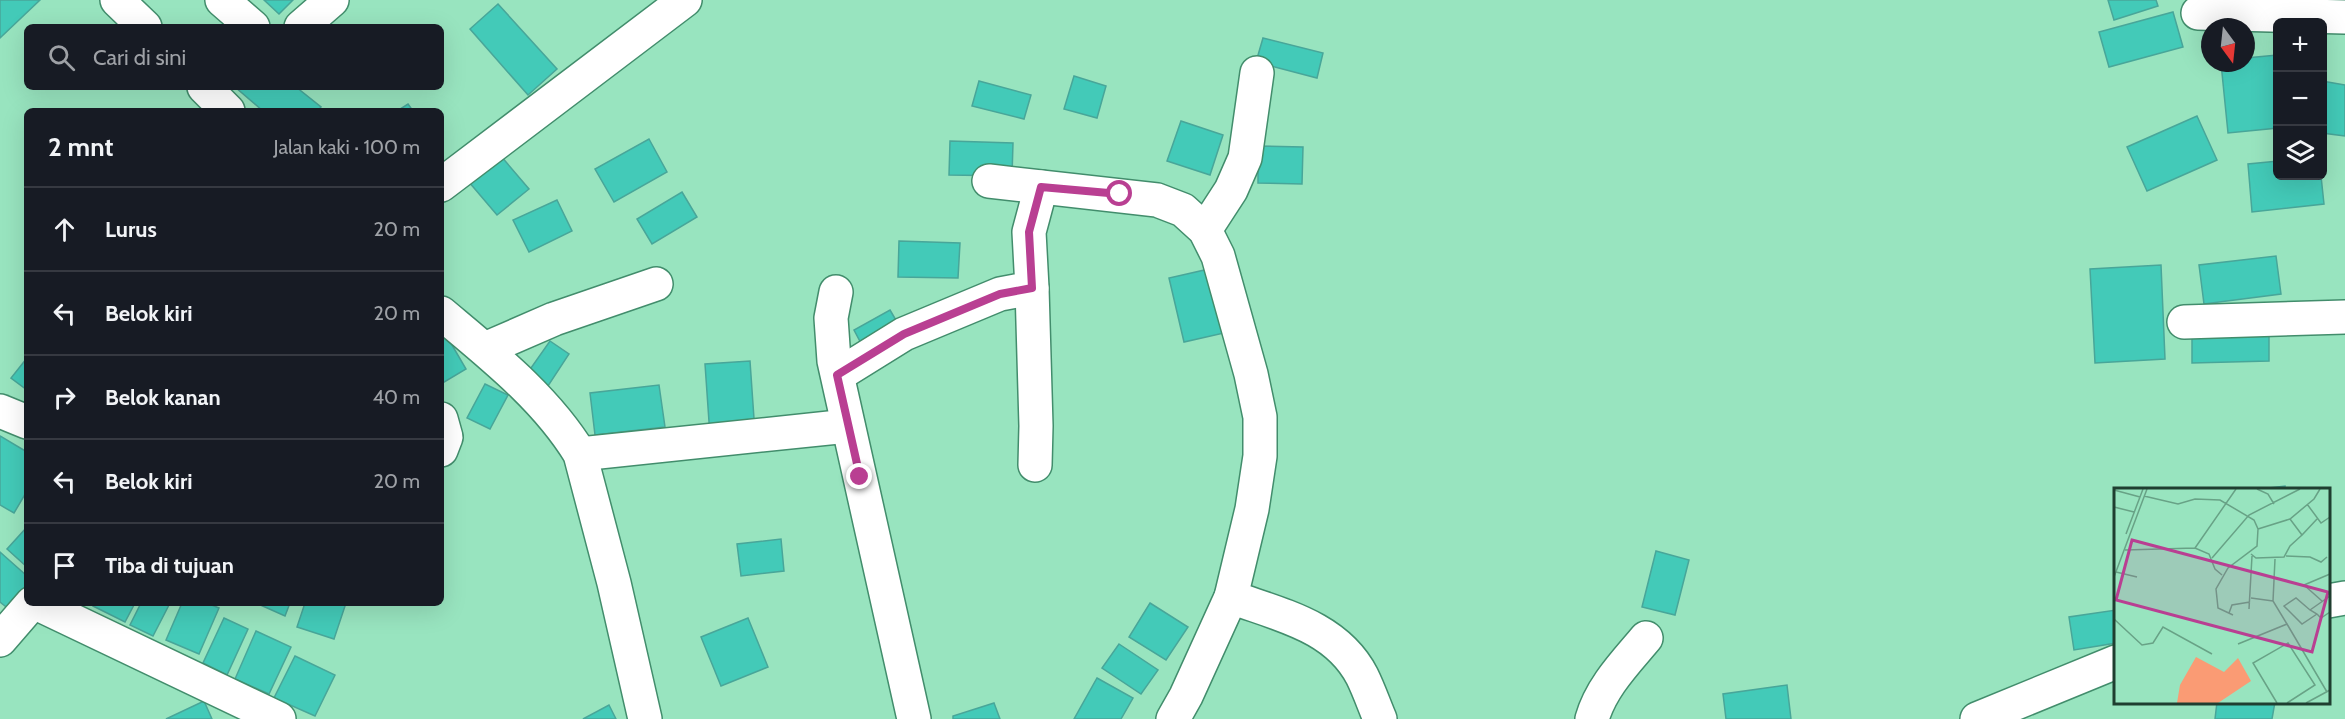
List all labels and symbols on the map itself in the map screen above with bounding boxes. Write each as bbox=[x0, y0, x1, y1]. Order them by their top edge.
north arrow bbox=[2201, 18, 2255, 72]
route start bbox=[1106, 180, 1132, 206]
route end bbox=[846, 463, 872, 489]
inset map bbox=[2114, 488, 2330, 704]

